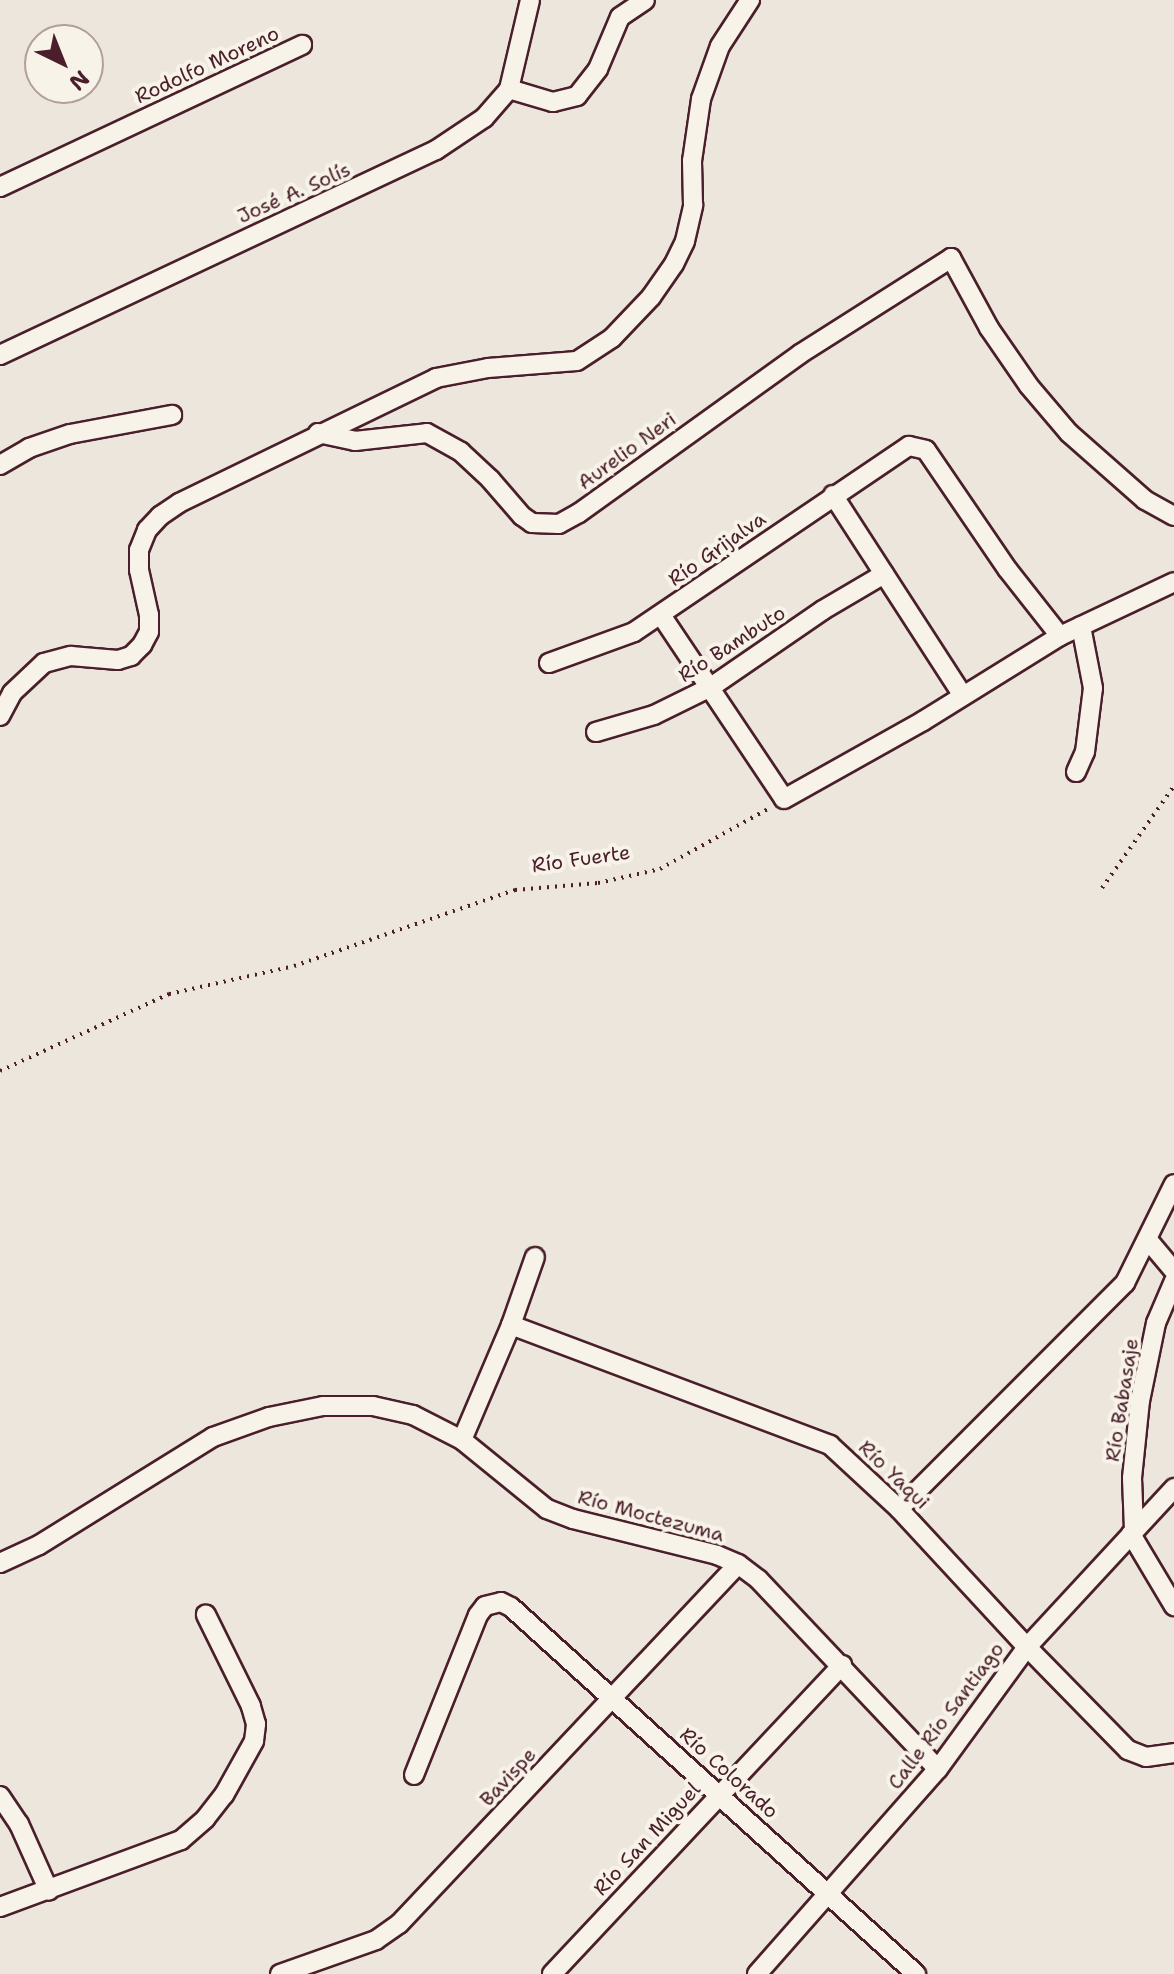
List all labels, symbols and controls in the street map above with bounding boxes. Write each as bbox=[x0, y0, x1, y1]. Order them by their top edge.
street label: Rodolfo Moreno bbox=[131, 21, 283, 109]
north arrow bbox=[24, 24, 104, 104]
text: N bbox=[63, 64, 96, 97]
street label: José A. Solís bbox=[234, 157, 354, 229]
street label: Aurelio Neri bbox=[573, 407, 681, 495]
street label: Río Grijalva bbox=[664, 507, 770, 591]
street label: Río Bambuto bbox=[674, 601, 790, 687]
street label: Río Fuerte bbox=[530, 840, 632, 878]
street label: Río Babasaje bbox=[1100, 1337, 1144, 1463]
street label: Río Yaqui bbox=[854, 1435, 934, 1515]
street label: Río Moctezuma bbox=[575, 1485, 727, 1547]
street label: Calle Río Santiago bbox=[883, 1638, 1009, 1794]
street label: Río Colorado bbox=[675, 1722, 783, 1824]
street label: Bavispe bbox=[475, 1743, 541, 1811]
street label: Río San Miguel bbox=[589, 1778, 705, 1900]

